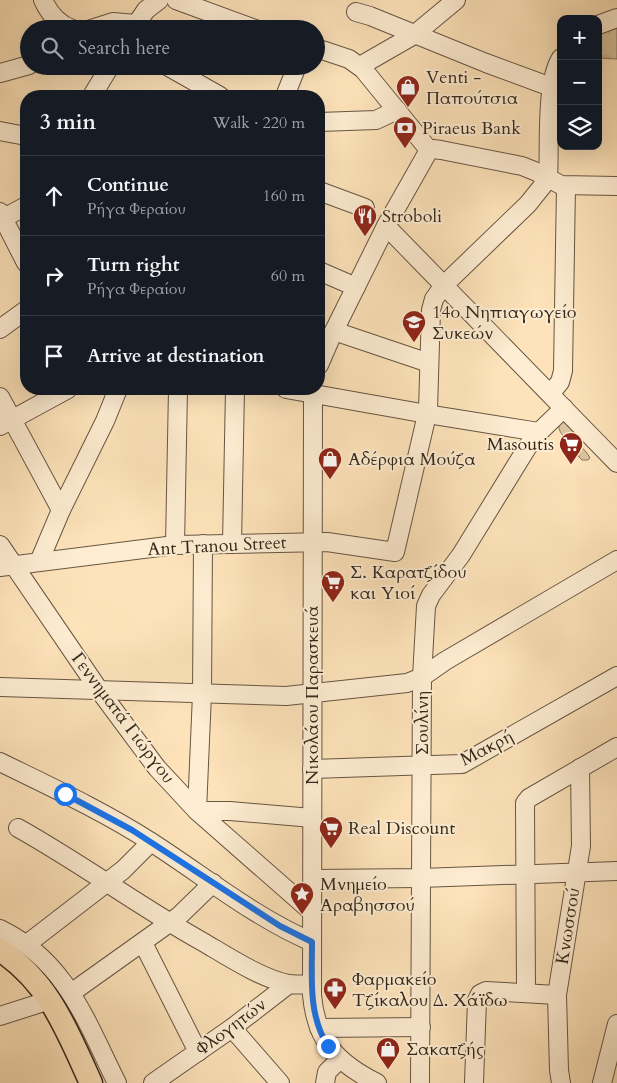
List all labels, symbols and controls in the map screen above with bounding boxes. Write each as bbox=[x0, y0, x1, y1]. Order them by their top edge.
map controls bbox=[557, 15, 602, 150]
button: + bbox=[557, 15, 602, 60]
search box bbox=[20, 20, 325, 75]
icon: search bbox=[38, 34, 66, 62]
text: Search here bbox=[78, 35, 170, 61]
button: − bbox=[557, 60, 602, 105]
place label: Venti - Παπούτσια bbox=[426, 65, 518, 111]
shop icon: Venti - Παπούτσια bbox=[395, 74, 421, 108]
button: layers bbox=[557, 105, 602, 150]
text: 3 min bbox=[40, 108, 96, 137]
text: Walk · 220 m bbox=[213, 112, 305, 134]
bank icon: Piraeus Bank bbox=[392, 115, 418, 149]
place label: Piraeus Bank bbox=[422, 116, 521, 141]
text: Continue bbox=[87, 172, 169, 198]
icon: ahead bbox=[40, 182, 68, 210]
text: 160 m bbox=[263, 185, 305, 207]
text: Ρήγα Φεραίου bbox=[87, 198, 186, 220]
restaurant icon: Stroboli bbox=[352, 203, 378, 237]
place label: Stroboli bbox=[382, 204, 442, 229]
text: Turn right bbox=[87, 252, 179, 278]
icon: right bbox=[40, 262, 68, 290]
text: 60 m bbox=[271, 265, 305, 287]
text: Ρήγα Φεραίου bbox=[87, 278, 186, 300]
place label: 14ο Νηπιαγωγείο Συκεών bbox=[432, 300, 577, 346]
school or university icon: 14ο Νηπιαγωγείο Συκεών bbox=[401, 309, 427, 343]
icon: arrive bbox=[40, 342, 68, 370]
text: Arrive at destination bbox=[87, 343, 264, 369]
supermarket icon: Masoutis bbox=[558, 431, 584, 465]
place label: Masoutis bbox=[487, 432, 554, 457]
shop icon: Αδέρφια Μούζα bbox=[317, 446, 343, 480]
place label: Αδέρφια Μούζα bbox=[348, 447, 475, 472]
street label: Ant Tranou Street bbox=[147, 530, 287, 562]
place label: Σ. Καρατζίδου και Υιοί bbox=[350, 560, 467, 606]
supermarket icon: Σ. Καρατζίδου και Υιοί bbox=[320, 569, 346, 603]
street label: Νικολάου Παρασκευά bbox=[300, 605, 325, 785]
street label: Γεννηματά Γιώργου bbox=[65, 647, 181, 789]
street label: Σουλίνη bbox=[410, 691, 435, 755]
street label: Μακρή bbox=[456, 724, 518, 772]
route start bbox=[54, 783, 77, 806]
supermarket icon: Real Discount bbox=[318, 815, 344, 849]
place label: Real Discount bbox=[348, 816, 456, 841]
place label: Μνημείο Αραβησσού bbox=[320, 872, 415, 918]
place icon: Μνημείο Αραβησσού bbox=[289, 881, 315, 915]
street label: Κνωσσού bbox=[550, 886, 586, 966]
place label: Φαρμακείο Τζίκαλου Δ. Χάϊδω bbox=[352, 967, 508, 1013]
pharmacy icon: Φαρμακείο Τζίκαλου Δ. Χάϊδω bbox=[322, 976, 348, 1010]
street label: Φλογητών bbox=[191, 992, 271, 1062]
route end bbox=[317, 1035, 340, 1058]
shop icon: Σακατζής bbox=[375, 1036, 401, 1070]
place label: Σακατζής bbox=[406, 1037, 484, 1062]

